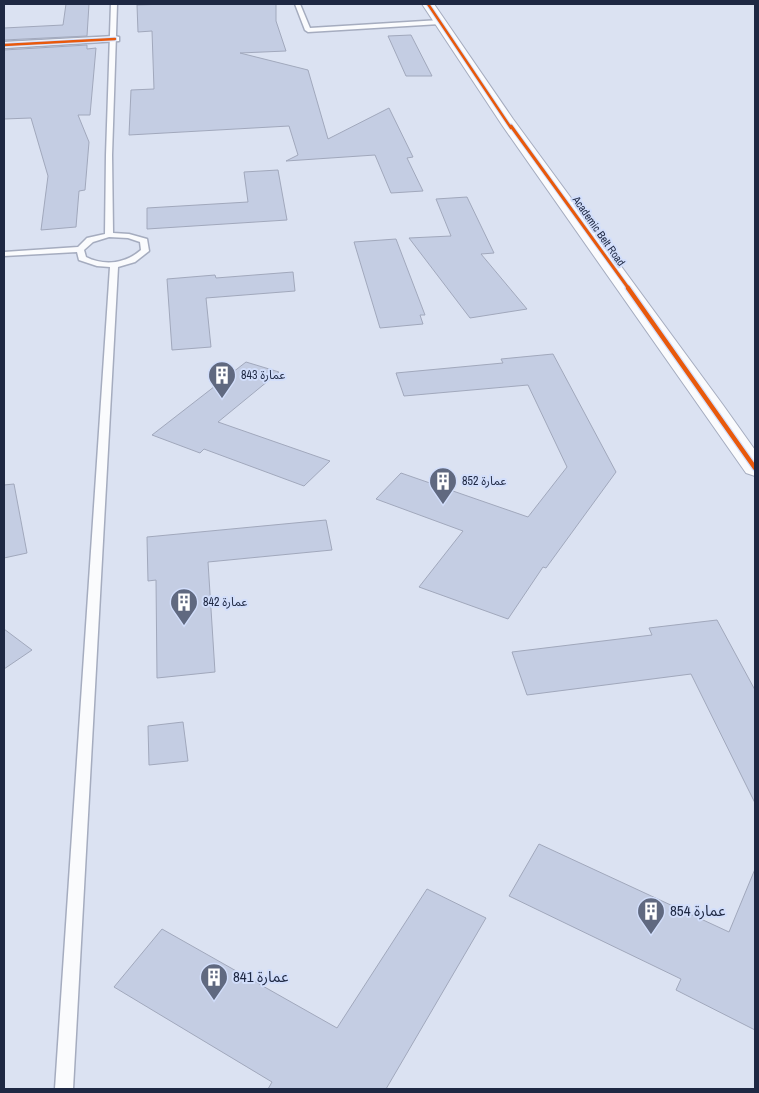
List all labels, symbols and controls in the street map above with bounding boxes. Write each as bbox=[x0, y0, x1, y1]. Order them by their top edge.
street label: Academic Belt Road bbox=[569, 192, 628, 269]
building icon: عمارة 843 bbox=[207, 360, 237, 399]
place label: عمارة 843 bbox=[241, 367, 285, 383]
building icon: عمارة 852 bbox=[428, 466, 458, 505]
place label: عمارة 852 bbox=[462, 473, 506, 489]
building icon: عمارة 842 bbox=[169, 587, 199, 626]
place label: عمارة 842 bbox=[203, 594, 247, 610]
building icon: عمارة 854 bbox=[636, 896, 666, 935]
place label: عمارة 854 bbox=[670, 900, 726, 921]
building icon: عمارة 841 bbox=[199, 962, 229, 1001]
place label: عمارة 841 bbox=[233, 966, 289, 987]

